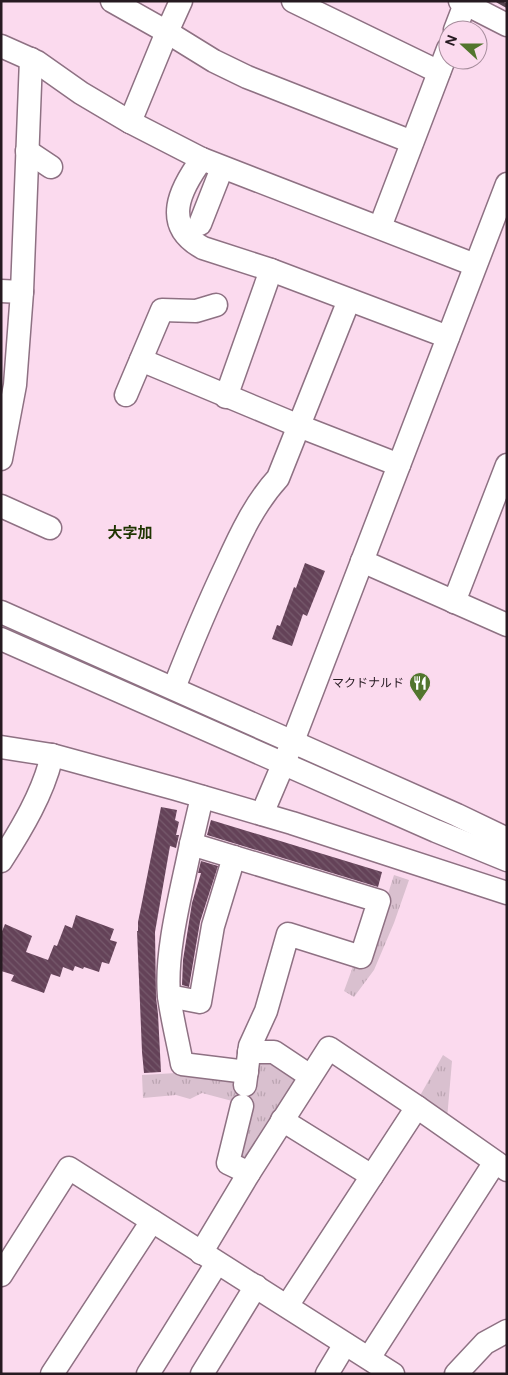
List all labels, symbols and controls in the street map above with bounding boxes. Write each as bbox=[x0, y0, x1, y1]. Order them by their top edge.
north arrow bbox=[438, 20, 488, 70]
text: N bbox=[441, 32, 461, 48]
district label: 大字加 bbox=[107, 523, 153, 543]
restaurant icon: マクドナルド bbox=[408, 671, 432, 702]
place label: マクドナルド bbox=[332, 675, 404, 691]

